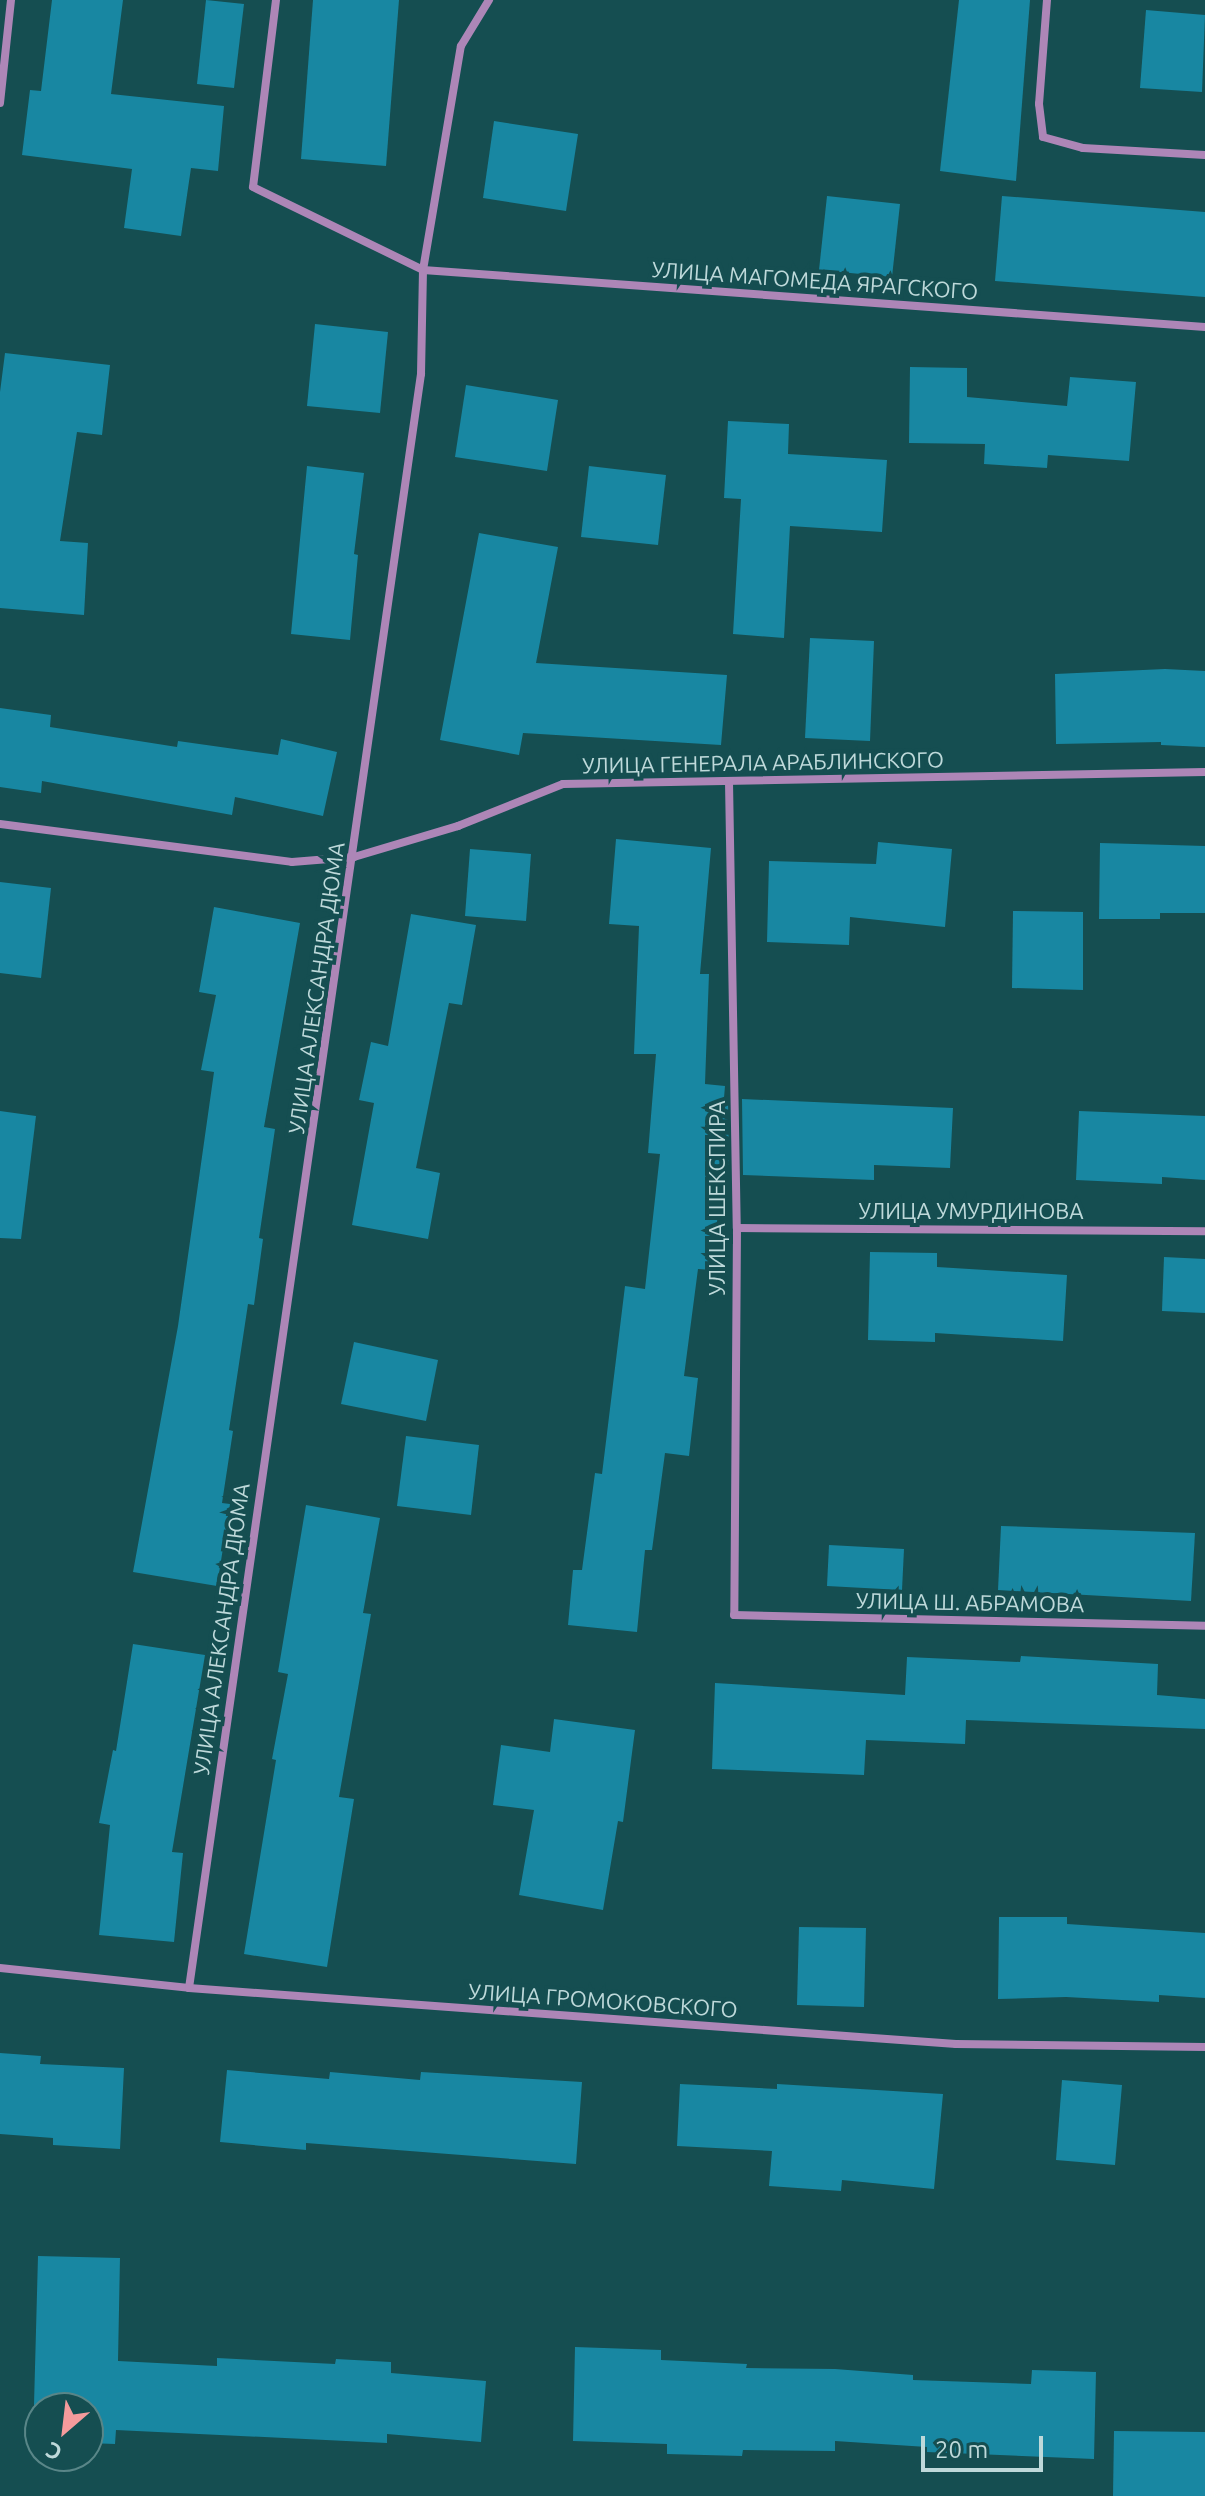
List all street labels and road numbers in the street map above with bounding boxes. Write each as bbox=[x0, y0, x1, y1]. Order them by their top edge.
street label: УЛИЦА МАГОМЕДА ЯРАГСКОГО bbox=[651, 255, 979, 305]
street label: УЛИЦА ГЕНЕРАЛА АРАБЛИНСКОГО bbox=[582, 746, 944, 778]
street label: УЛИЦА АЛЕКСАНДРА ДЮМА bbox=[282, 840, 350, 1136]
street label: УЛИЦА ШЕКСПИРА bbox=[704, 1100, 730, 1296]
street label: УЛИЦА УМУРДИНОВА bbox=[859, 1198, 1083, 1224]
street label: УЛИЦА АЛЕКСАНДРА ДЮМА bbox=[187, 1481, 255, 1777]
street label: УЛИЦА Ш. АБРАМОВА bbox=[856, 1587, 1084, 1617]
street label: УЛИЦА ГРОМОКОВСКОГО bbox=[467, 1977, 739, 2023]

